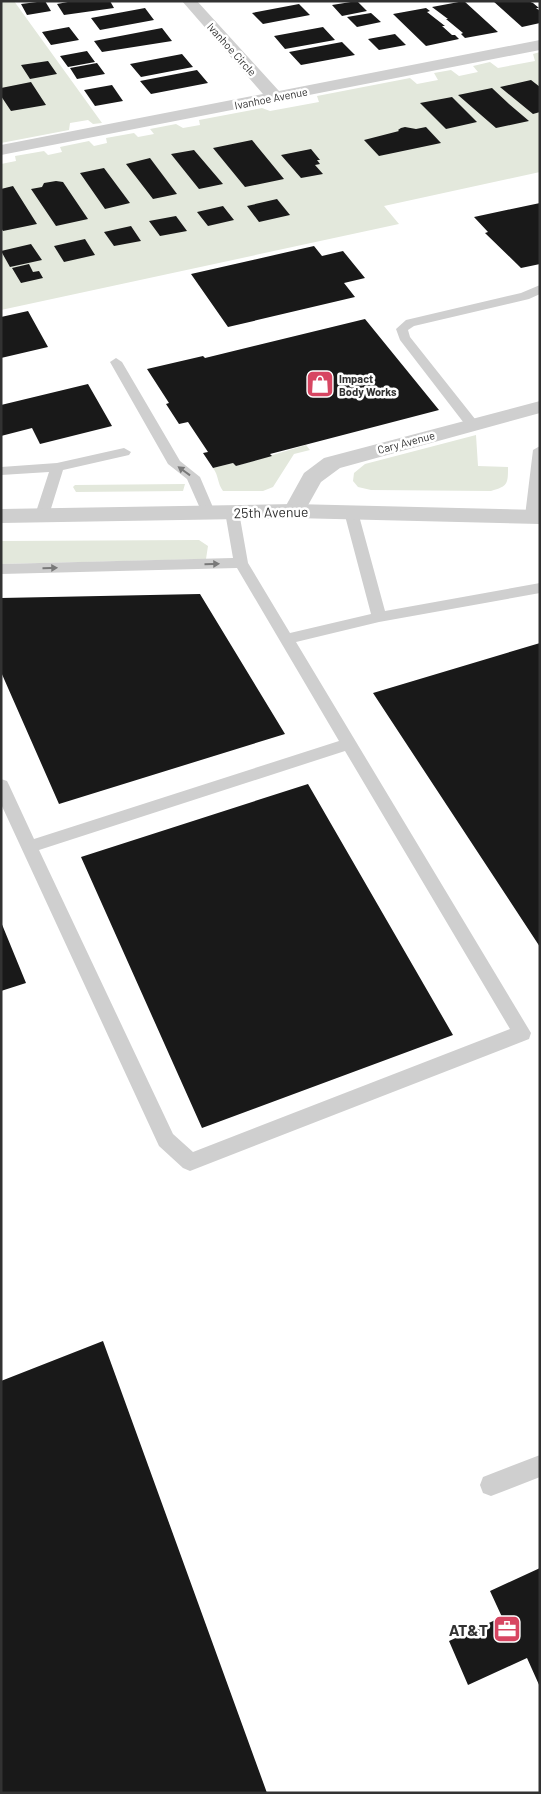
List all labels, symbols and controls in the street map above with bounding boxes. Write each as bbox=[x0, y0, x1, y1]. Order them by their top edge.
street label: Ivanhoe Circle bbox=[205, 20, 259, 78]
street label: Ivanhoe Avenue bbox=[233, 85, 309, 111]
shop icon: Impact Body Works bbox=[305, 369, 335, 399]
place label: Impact Body Works bbox=[339, 372, 397, 398]
street label: Cary Avenue bbox=[376, 428, 436, 456]
one-way arrow bbox=[178, 466, 191, 476]
street label: 25th Avenue bbox=[234, 503, 308, 521]
one-way arrow bbox=[205, 560, 221, 568]
one-way arrow bbox=[42, 564, 58, 572]
office icon: AT&T bbox=[492, 1614, 522, 1644]
place label: AT&T bbox=[449, 1620, 488, 1639]

